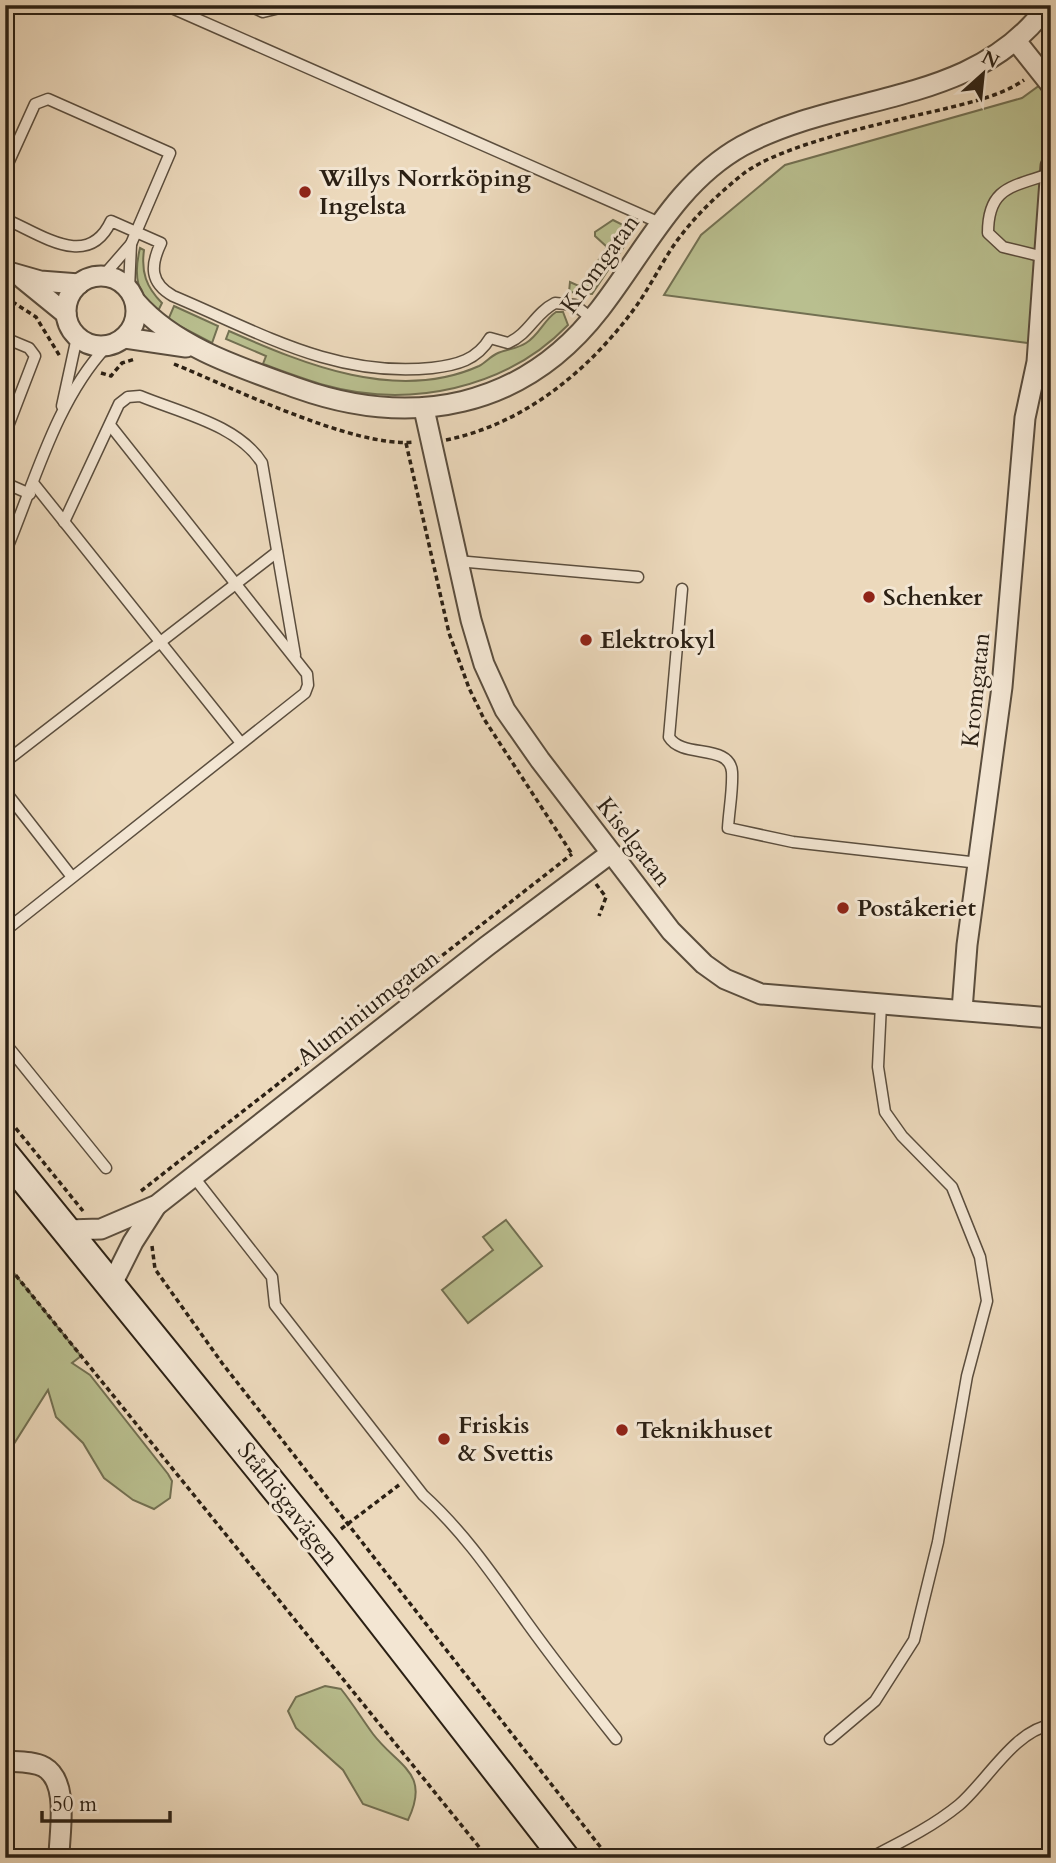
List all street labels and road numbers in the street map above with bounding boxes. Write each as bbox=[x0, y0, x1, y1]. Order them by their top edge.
street label: Kromgatan bbox=[553, 207, 647, 320]
street label: Kromgatan bbox=[954, 631, 998, 749]
street label: Kiselgatan bbox=[589, 790, 680, 894]
street label: Aluminiumgatan bbox=[290, 942, 446, 1074]
street label: Ståthögavägen bbox=[229, 1435, 347, 1573]

